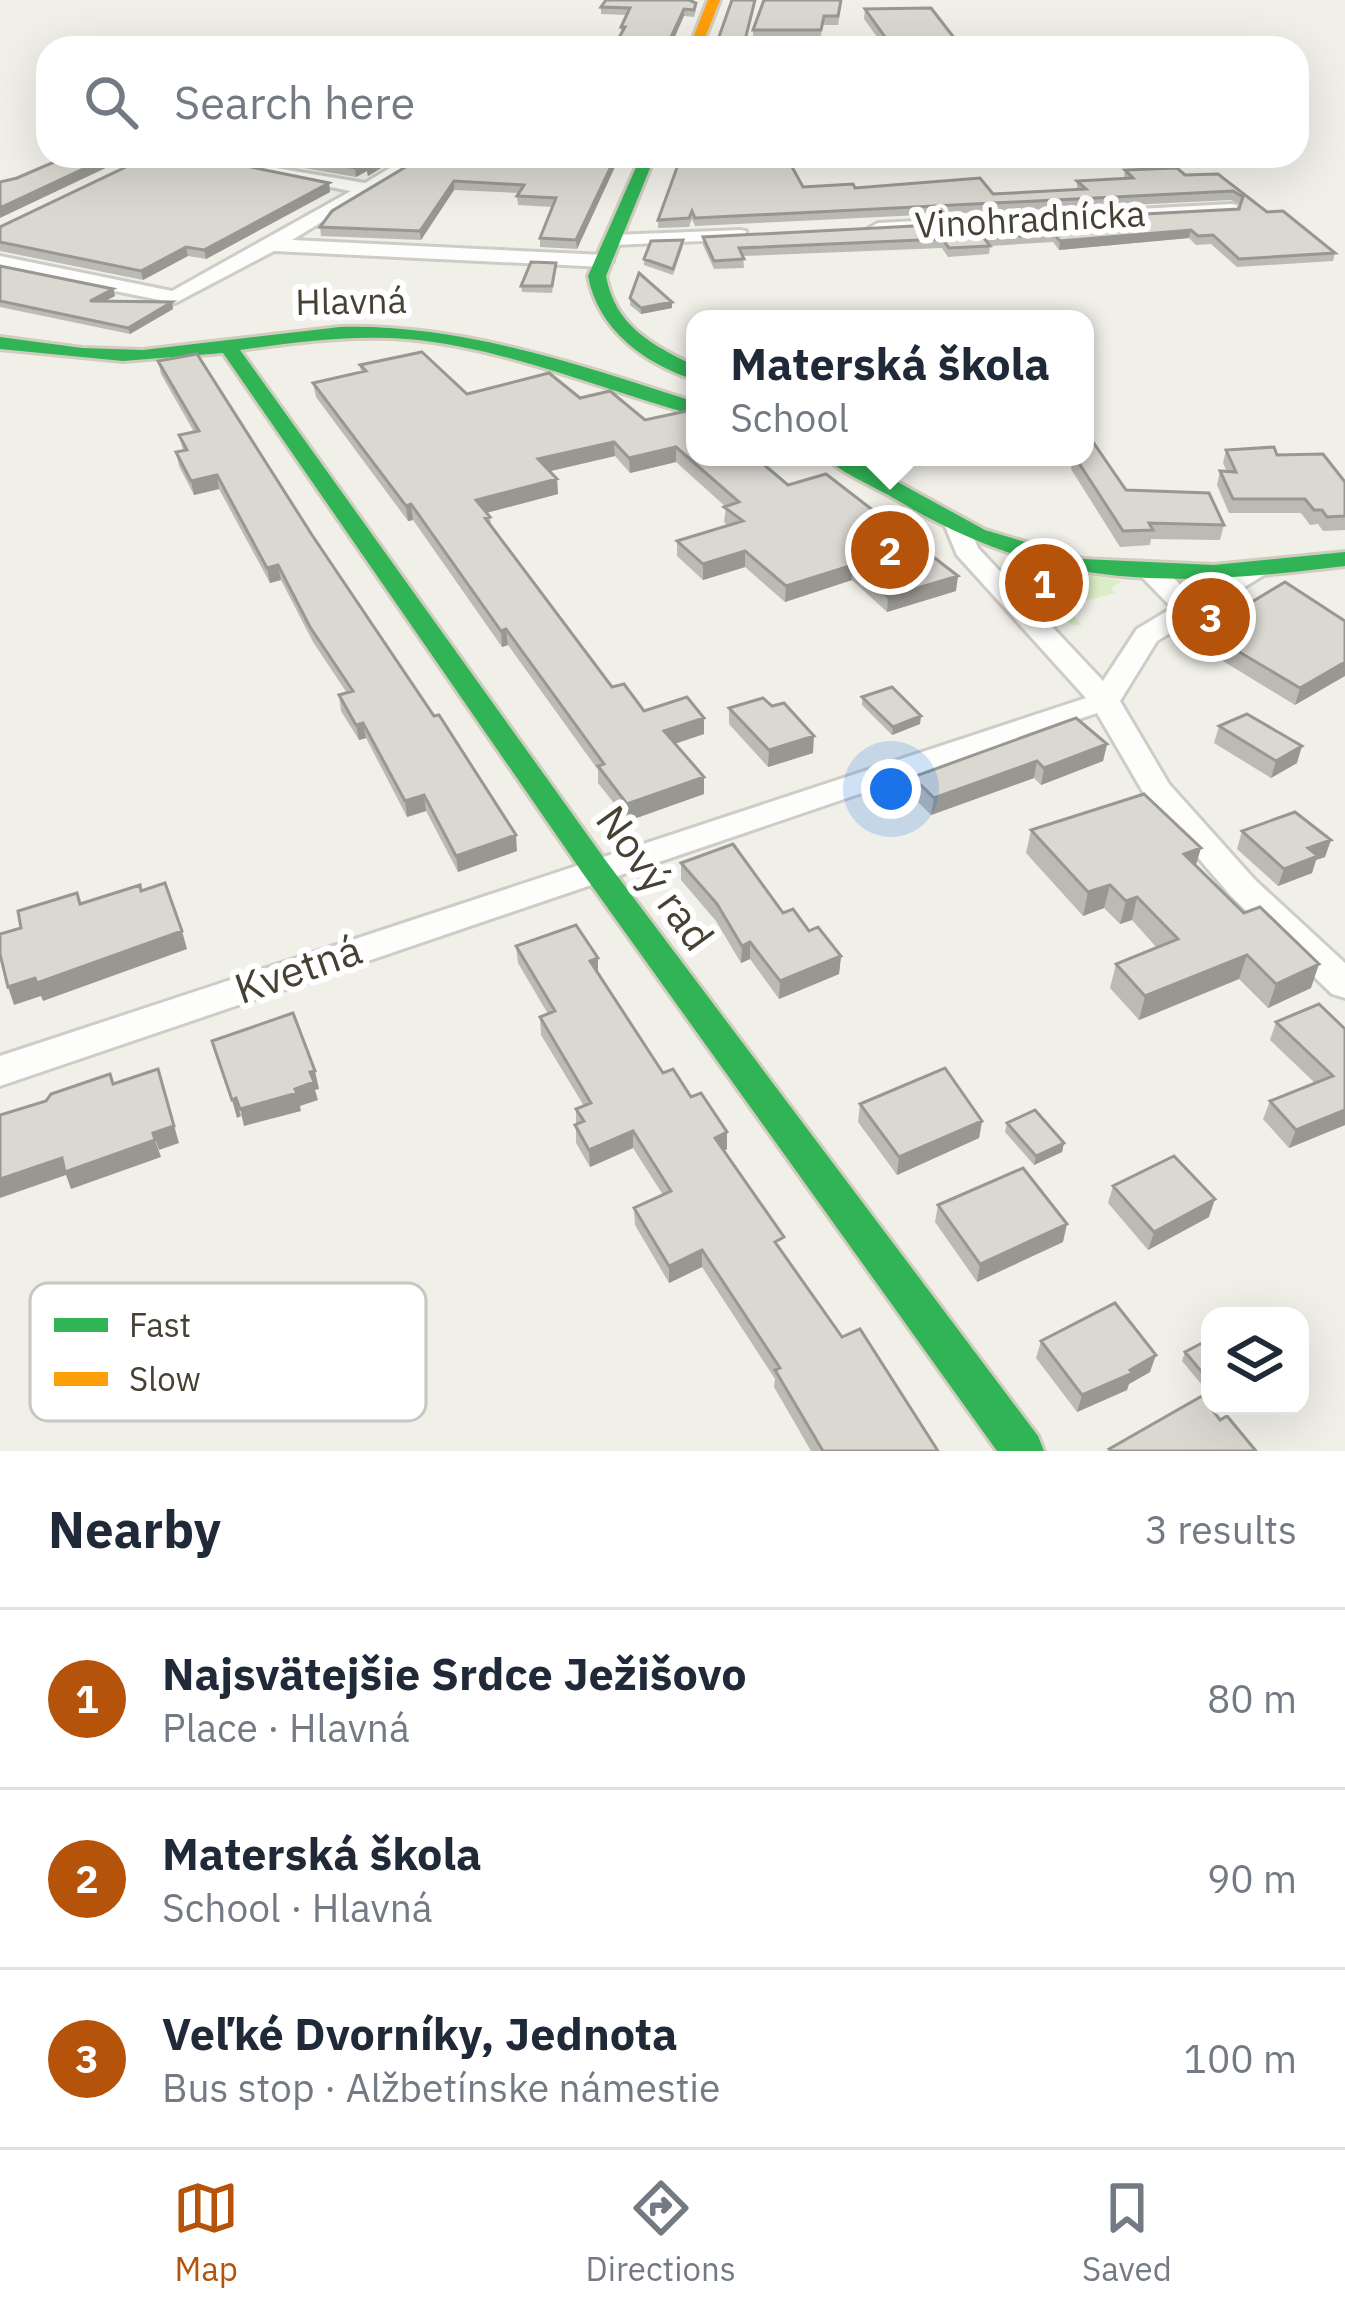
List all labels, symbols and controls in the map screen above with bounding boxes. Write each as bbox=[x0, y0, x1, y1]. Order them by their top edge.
search box bbox=[36, 36, 1309, 168]
icon: search bbox=[78, 69, 144, 135]
text: Search here bbox=[174, 73, 415, 131]
street label: Vinohradnícka bbox=[914, 189, 1146, 248]
street label: Hlavná bbox=[295, 276, 407, 325]
popup bbox=[686, 310, 1094, 466]
text: Materská škola bbox=[730, 334, 1050, 392]
text: School bbox=[730, 392, 849, 443]
pin: 2 bbox=[851, 505, 929, 595]
pin: 1 bbox=[1005, 538, 1083, 628]
pin: 3 bbox=[1172, 572, 1250, 662]
your location bbox=[861, 759, 921, 819]
street label: Nový rad bbox=[584, 794, 727, 961]
street label: Kvetná bbox=[227, 921, 369, 1016]
legend bbox=[30, 1283, 426, 1421]
text: Fast bbox=[129, 1303, 191, 1346]
map controls bbox=[1201, 1307, 1309, 1415]
button: layers bbox=[1201, 1307, 1309, 1415]
text: Slow bbox=[129, 1357, 201, 1400]
text: Nearby bbox=[48, 1496, 221, 1562]
text: 3 results bbox=[1145, 1504, 1297, 1555]
text: Najsvätejšie Srdce Ježišovo bbox=[162, 1644, 747, 1702]
text: 1 bbox=[75, 1673, 99, 1724]
text: 80 m bbox=[1207, 1673, 1297, 1724]
text: Place · Hlavná bbox=[162, 1702, 410, 1753]
text: Materská škola bbox=[162, 1824, 482, 1882]
text: 2 bbox=[75, 1853, 99, 1904]
text: 90 m bbox=[1207, 1853, 1297, 1904]
text: School · Hlavná bbox=[162, 1882, 433, 1933]
text: Veľké Dvorníky, Jednota bbox=[162, 2004, 678, 2062]
text: 3 bbox=[75, 2033, 99, 2084]
text: 100 m bbox=[1184, 2033, 1297, 2084]
text: Bus stop · Alžbetínske námestie bbox=[162, 2062, 720, 2113]
tab: Map bbox=[173, 2175, 239, 2290]
tab: Directions bbox=[586, 2175, 736, 2290]
tab: Saved bbox=[1082, 2175, 1172, 2290]

